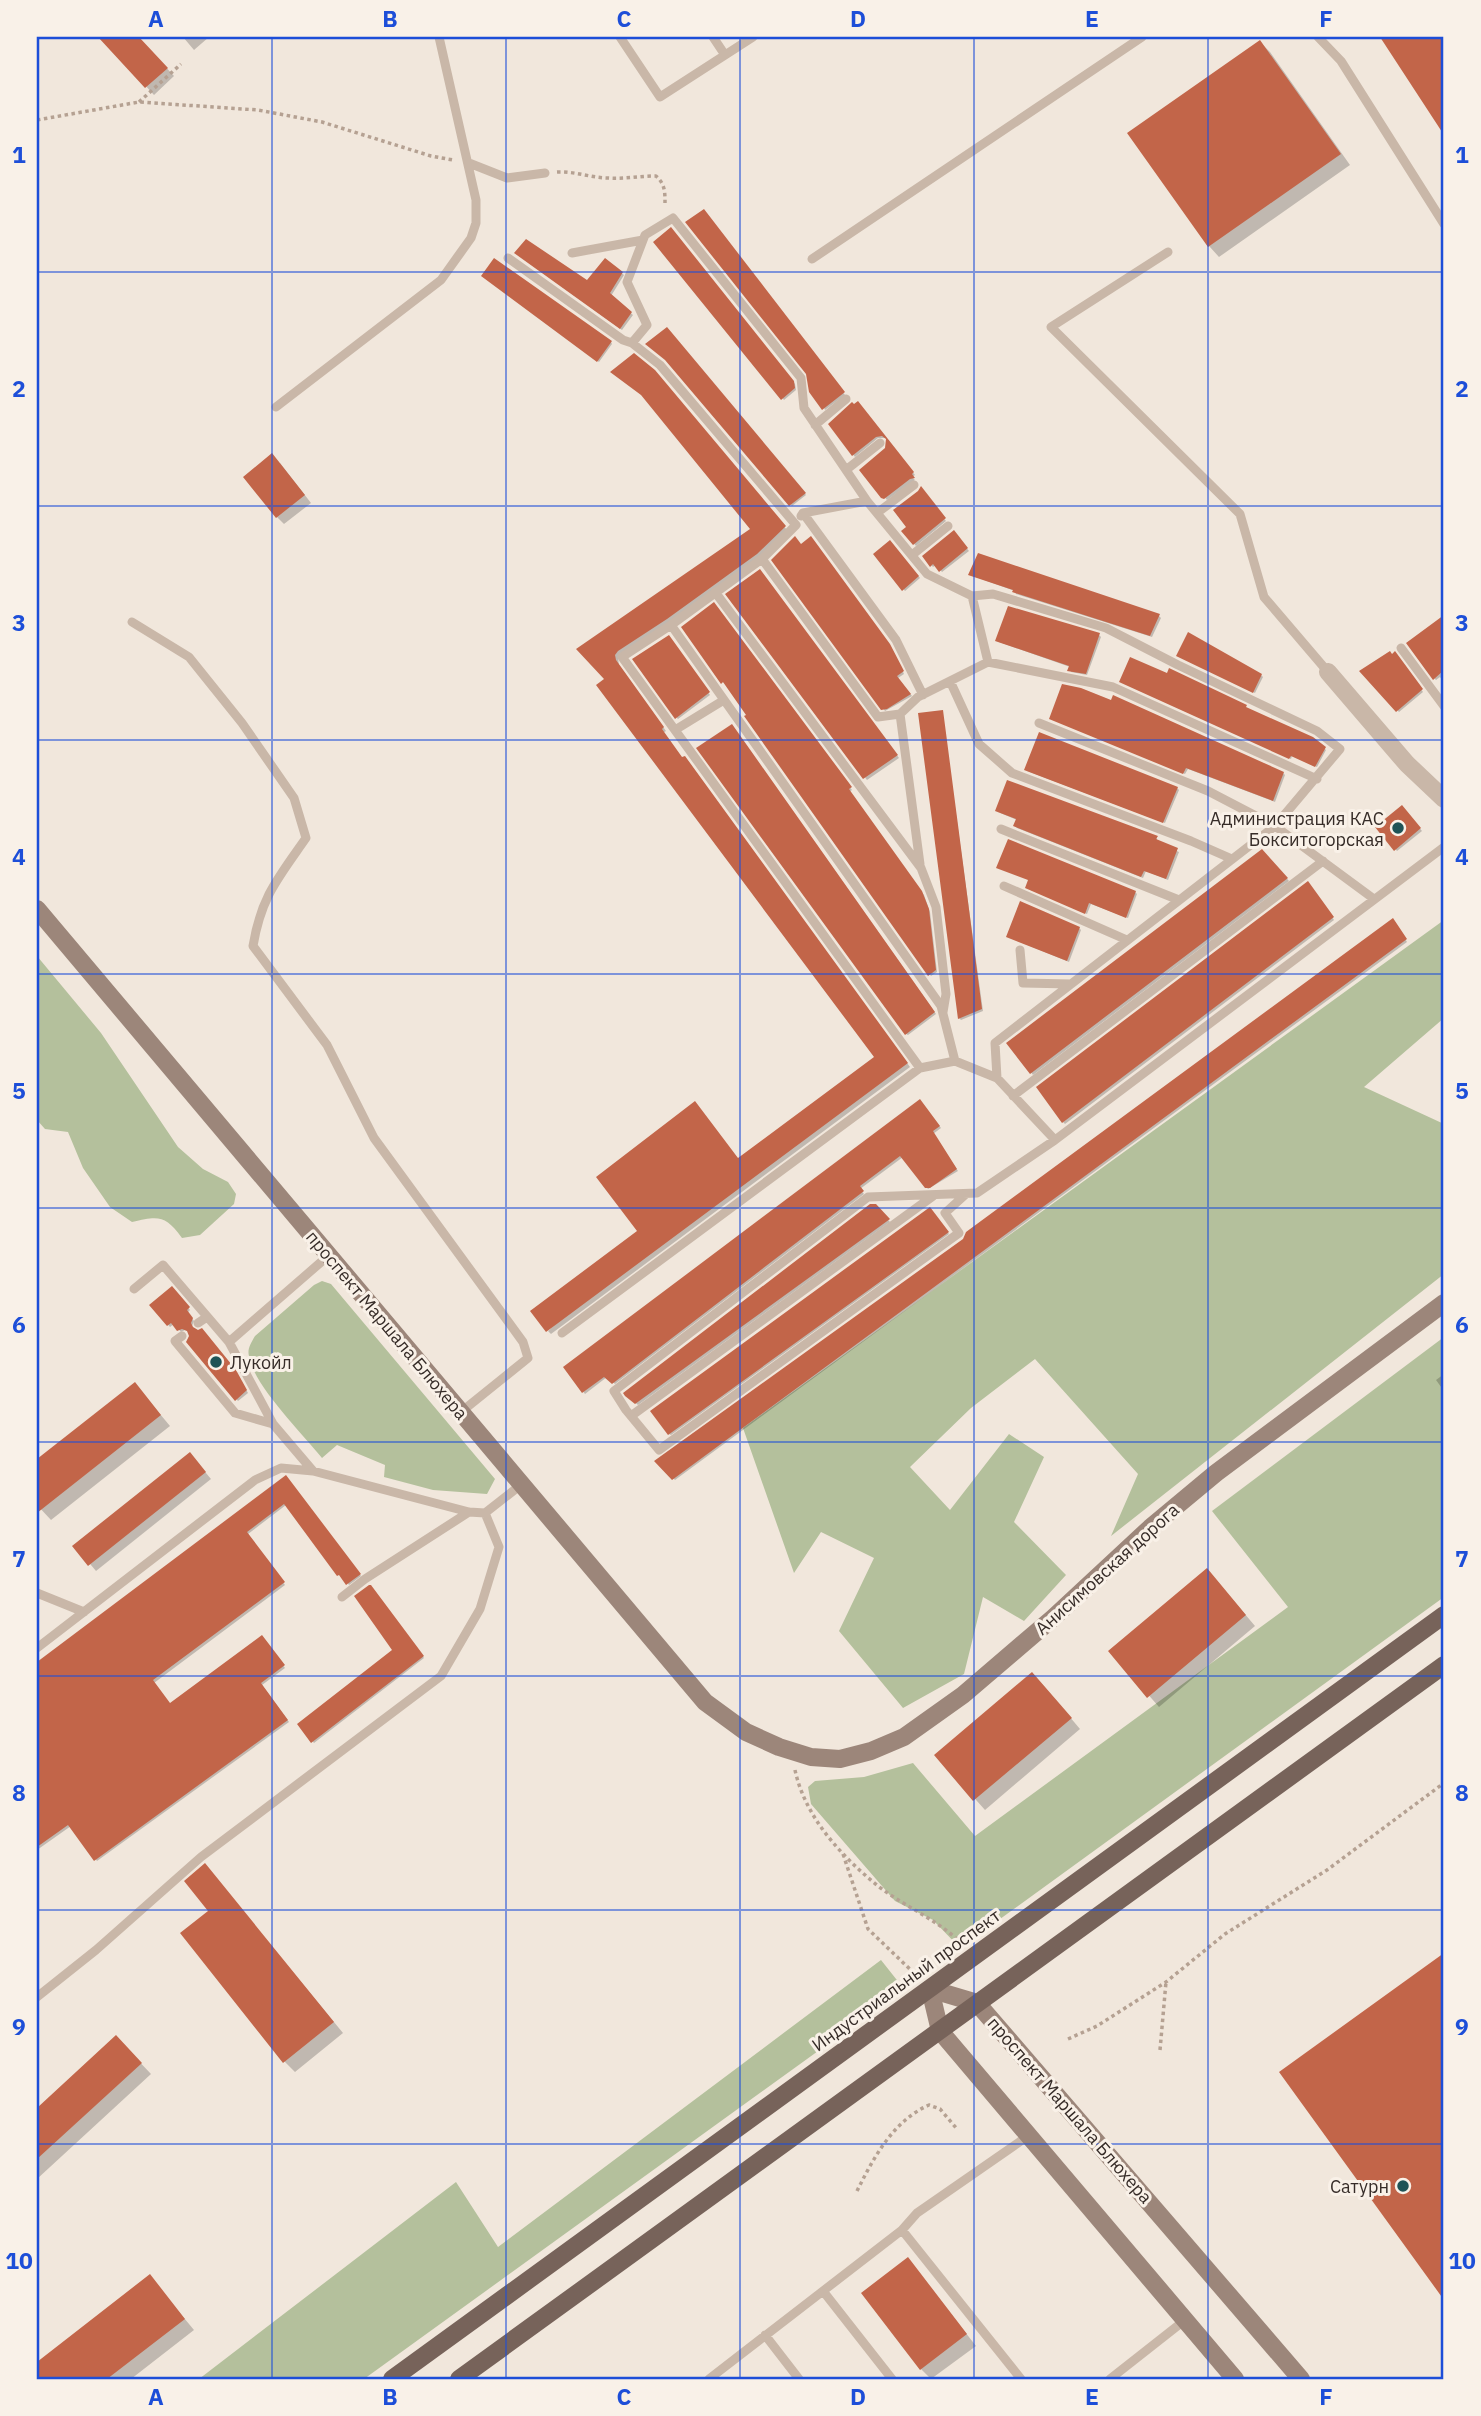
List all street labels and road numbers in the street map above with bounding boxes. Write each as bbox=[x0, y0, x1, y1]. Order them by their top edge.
street label: проспект Маршала Блюхера bbox=[301, 1226, 473, 1425]
street label: Анисимовская дорога bbox=[1030, 1498, 1184, 1640]
street label: Индустриальный проспект bbox=[807, 1904, 1005, 2056]
street label: проспект Маршала Блюхера bbox=[983, 2012, 1158, 2208]

